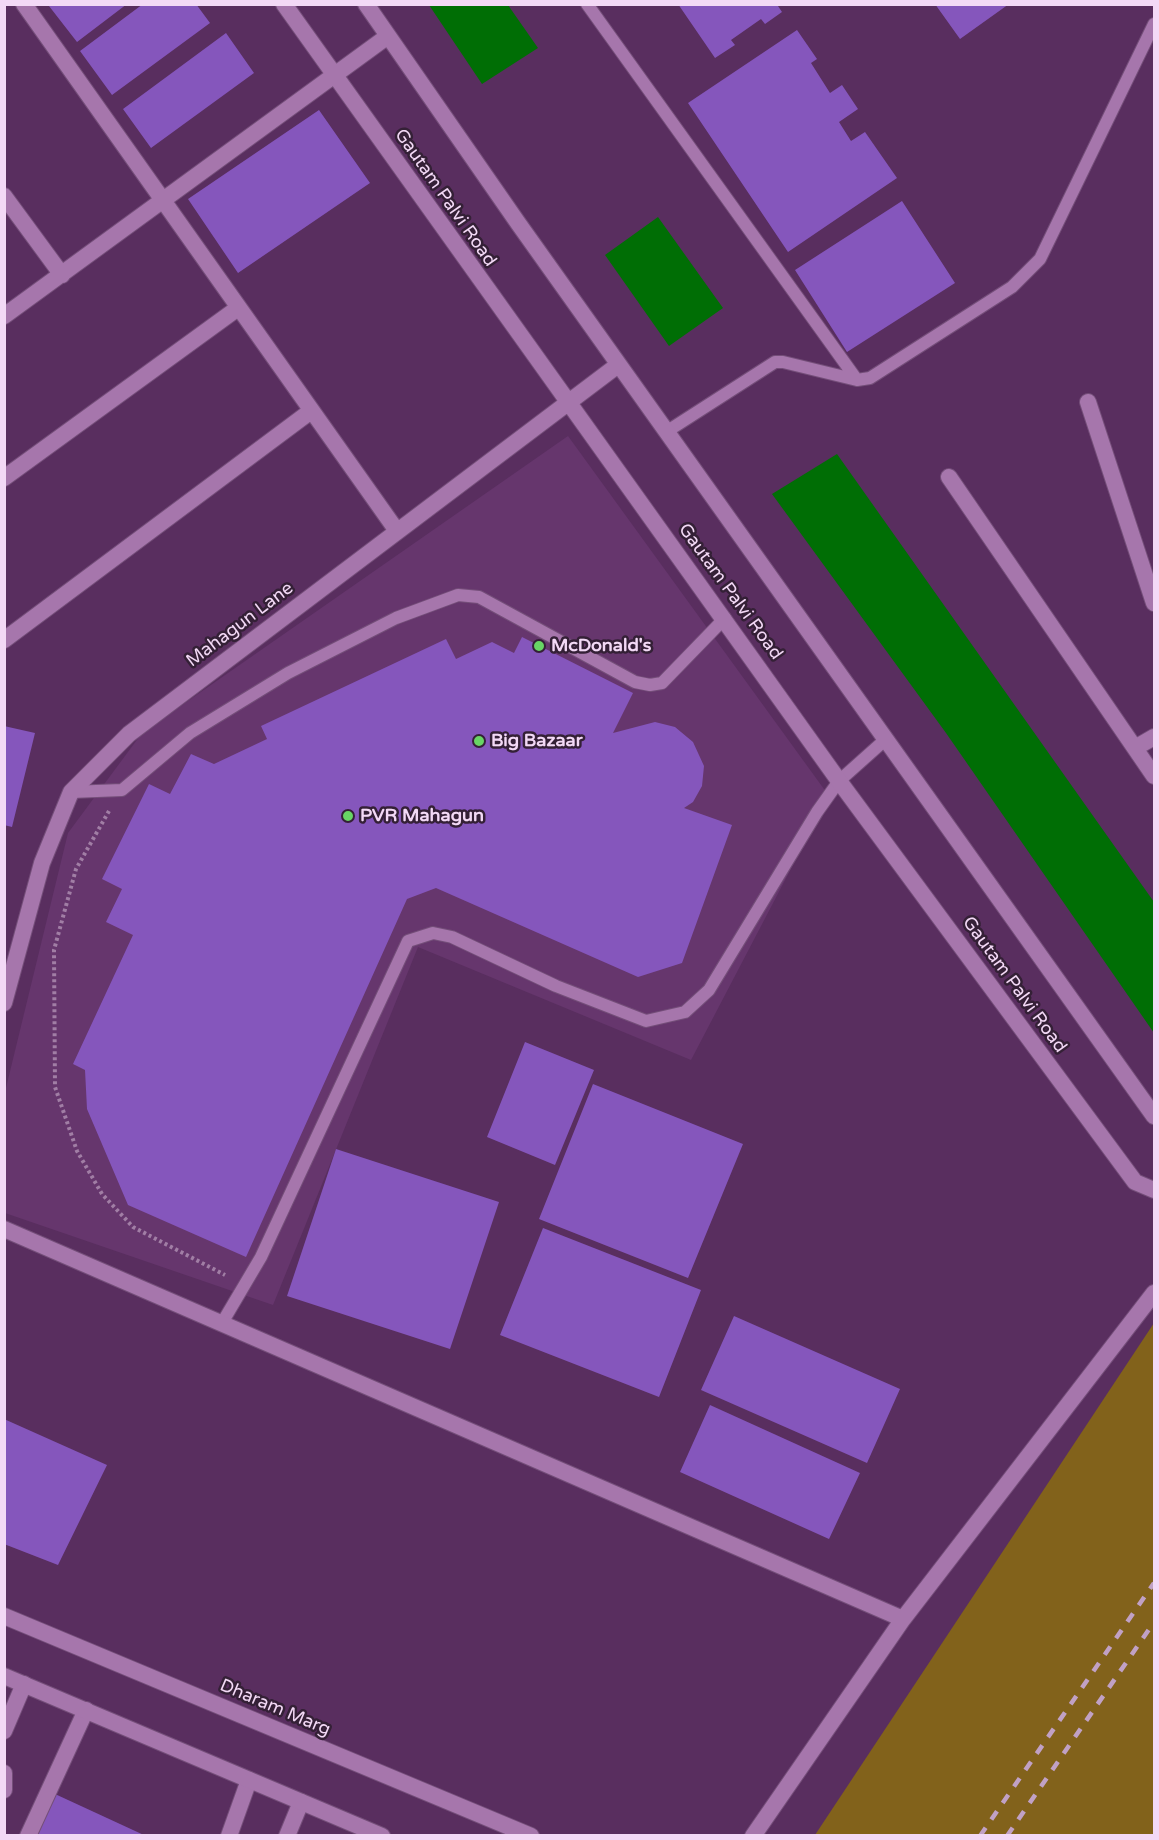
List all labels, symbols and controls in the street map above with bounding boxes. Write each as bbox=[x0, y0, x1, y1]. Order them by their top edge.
street label: Gautam Palvi Road bbox=[389, 125, 501, 271]
street label: Gautam Palvi Road bbox=[673, 520, 787, 664]
street label: Mahagun Lane bbox=[182, 578, 298, 672]
place label: McDonald's bbox=[551, 635, 651, 657]
marker: McDonald's bbox=[532, 639, 546, 653]
place label: Big Bazaar bbox=[491, 730, 583, 752]
marker: Big Bazaar bbox=[472, 734, 486, 748]
place label: PVR Mahagun bbox=[360, 805, 484, 827]
marker: PVR Mahagun bbox=[341, 809, 355, 823]
street label: Gautam Palvi Road bbox=[957, 913, 1071, 1057]
street label: Dharam Marg bbox=[216, 1675, 334, 1741]

